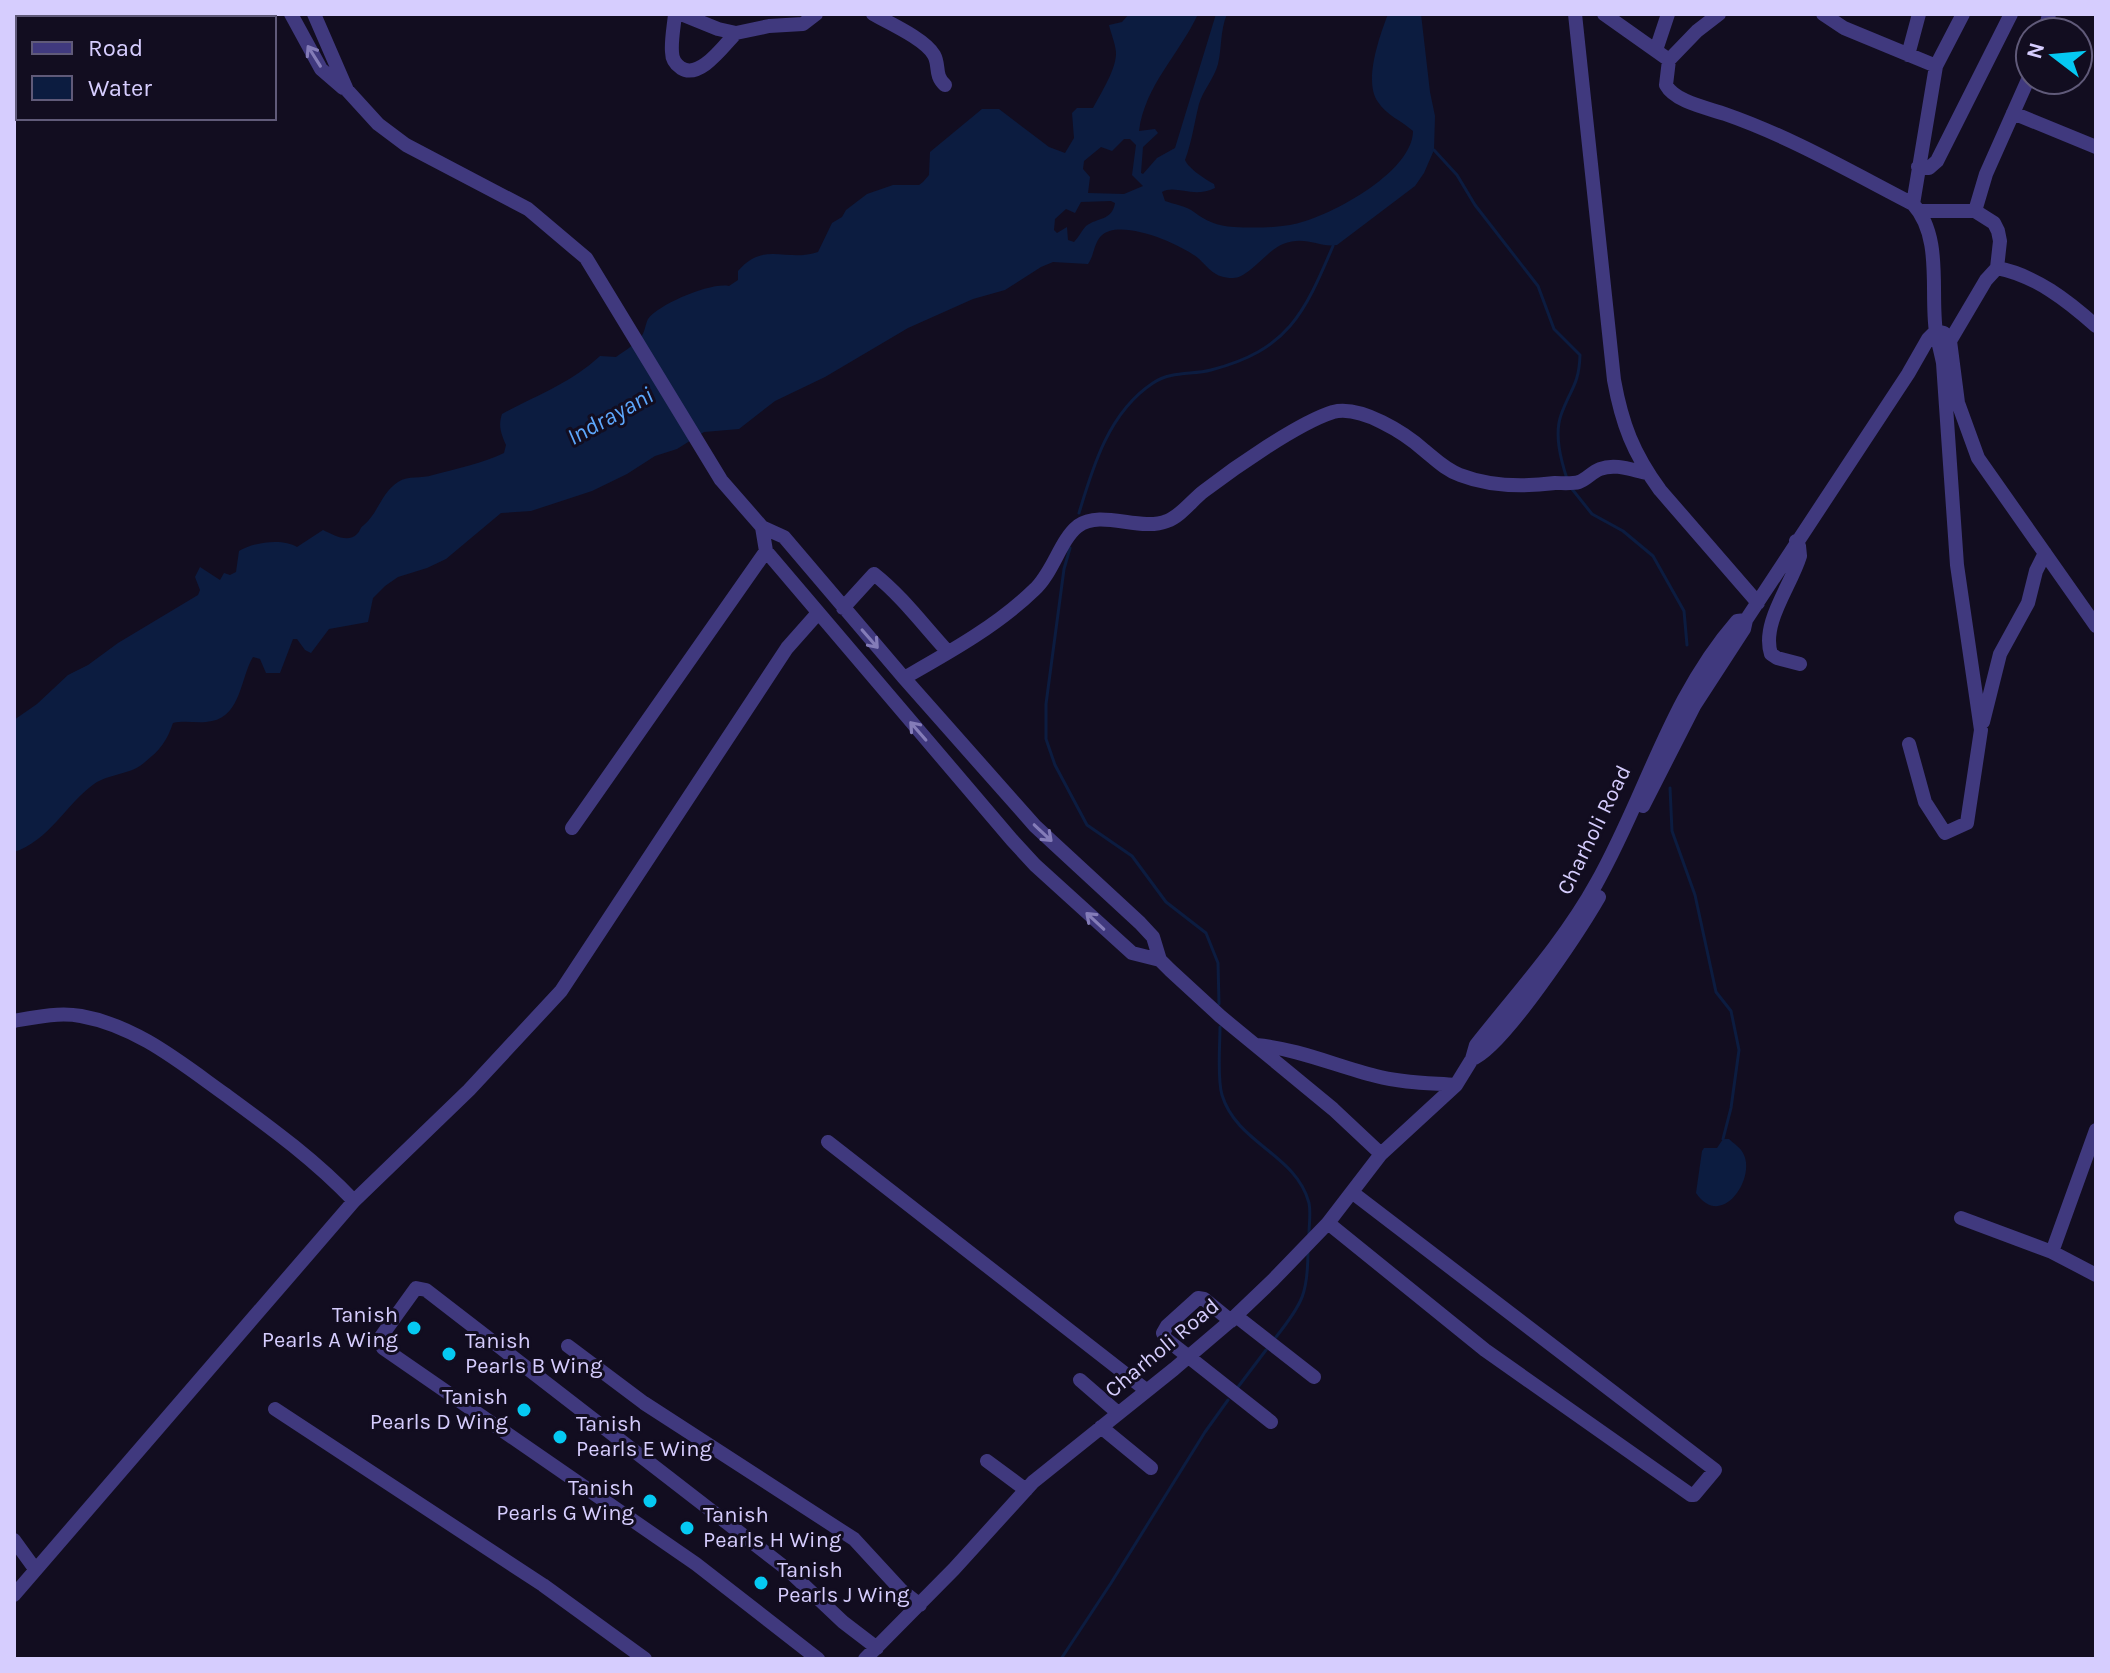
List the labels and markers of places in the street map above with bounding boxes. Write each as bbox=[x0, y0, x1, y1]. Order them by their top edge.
place label: Tanish Pearls A Wing bbox=[262, 1302, 399, 1353]
marker: Tanish Pearls A Wing bbox=[405, 1319, 423, 1337]
place label: Tanish Pearls B Wing bbox=[465, 1328, 603, 1379]
marker: Tanish Pearls B Wing bbox=[440, 1345, 458, 1363]
place label: Tanish Pearls D Wing bbox=[370, 1384, 509, 1435]
marker: Tanish Pearls D Wing bbox=[515, 1401, 533, 1419]
place label: Tanish Pearls E Wing bbox=[576, 1411, 713, 1462]
marker: Tanish Pearls E Wing bbox=[551, 1428, 569, 1446]
place label: Tanish Pearls G Wing bbox=[496, 1475, 635, 1526]
marker: Tanish Pearls G Wing bbox=[641, 1492, 659, 1510]
place label: Tanish Pearls H Wing bbox=[703, 1502, 842, 1553]
marker: Tanish Pearls H Wing bbox=[678, 1519, 696, 1537]
place label: Tanish Pearls J Wing bbox=[777, 1557, 910, 1608]
marker: Tanish Pearls J Wing bbox=[752, 1574, 770, 1592]

